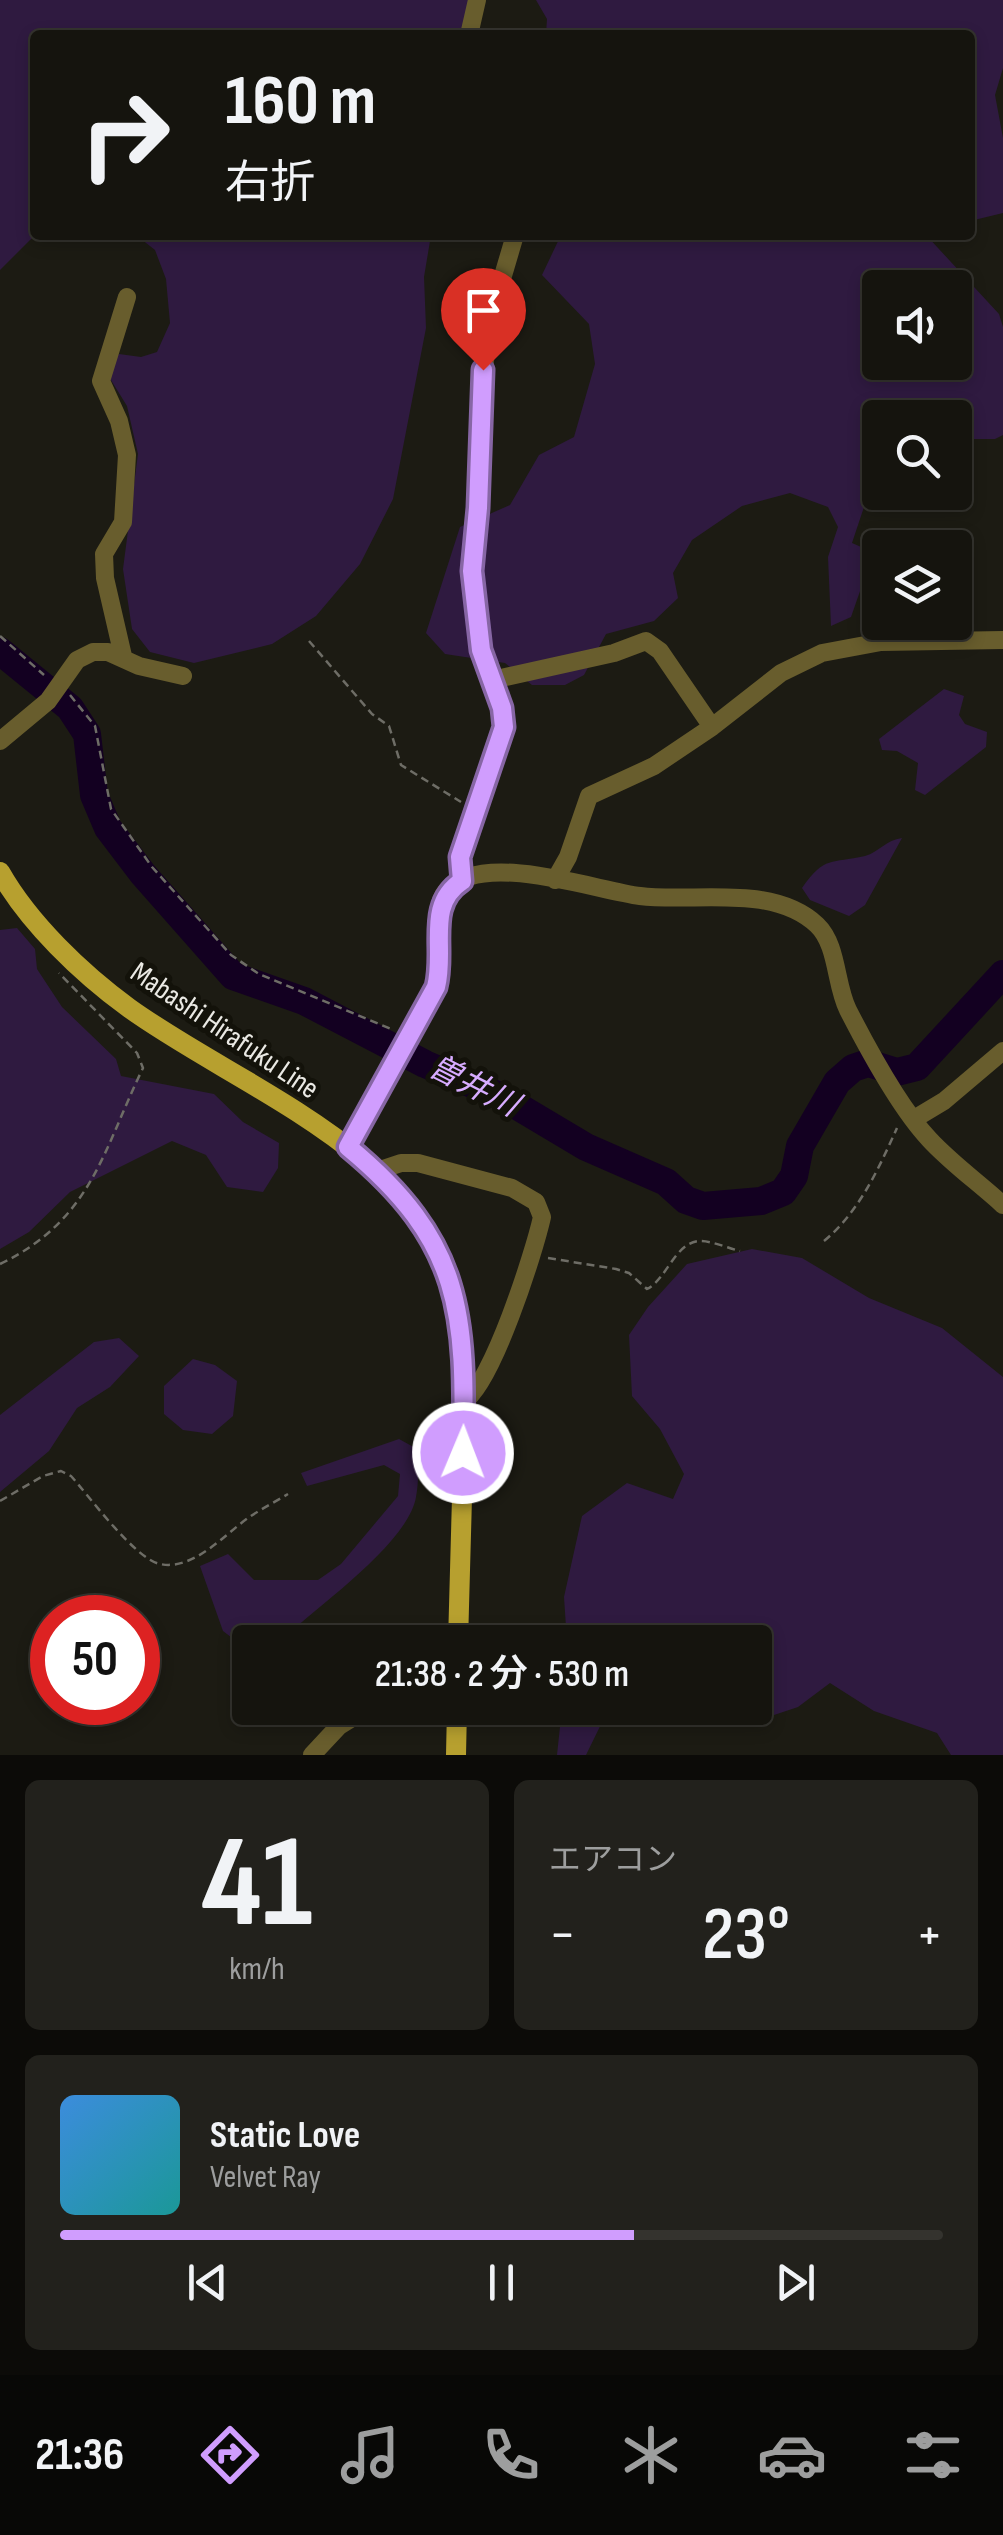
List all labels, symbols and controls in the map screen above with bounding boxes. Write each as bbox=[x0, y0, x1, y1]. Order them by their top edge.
text: 160 m bbox=[225, 60, 376, 144]
icon: right bbox=[60, 70, 190, 200]
text: 右折 bbox=[225, 156, 315, 211]
pin bbox=[441, 268, 526, 371]
map controls bbox=[862, 270, 972, 640]
button: sound bbox=[862, 270, 972, 380]
icon: arrive bbox=[456, 283, 511, 338]
button: search bbox=[862, 400, 972, 510]
button: layers bbox=[862, 530, 972, 640]
street label: Mabashi Hirafuku Line bbox=[123, 955, 325, 1107]
water label: 曽井川 bbox=[422, 1047, 528, 1127]
position arrow bbox=[411, 1401, 515, 1505]
speed limit sign: 50 bbox=[30, 1595, 160, 1725]
text: 21:38 · 2 分 · 530 m bbox=[375, 1652, 629, 1697]
text: 41 bbox=[201, 1807, 313, 1963]
text: エアコン bbox=[549, 1841, 677, 1880]
text: 23° bbox=[702, 1890, 790, 1981]
text: − bbox=[549, 1902, 576, 1969]
text: + bbox=[916, 1902, 943, 1969]
text: km/h bbox=[229, 1950, 285, 1989]
text: Static Love bbox=[210, 2113, 360, 2158]
text: Velvet Ray bbox=[210, 2158, 321, 2197]
icon: previous bbox=[180, 2255, 235, 2310]
icon: pause bbox=[474, 2255, 529, 2310]
icon: next bbox=[768, 2255, 823, 2310]
icon: directions bbox=[195, 2420, 265, 2490]
icon: music bbox=[335, 2420, 405, 2490]
icon: phone bbox=[476, 2420, 546, 2490]
icon: climate bbox=[616, 2420, 686, 2490]
icon: car bbox=[757, 2420, 827, 2490]
icon: filters bbox=[898, 2420, 968, 2490]
text: 21:36 bbox=[35, 2428, 124, 2483]

